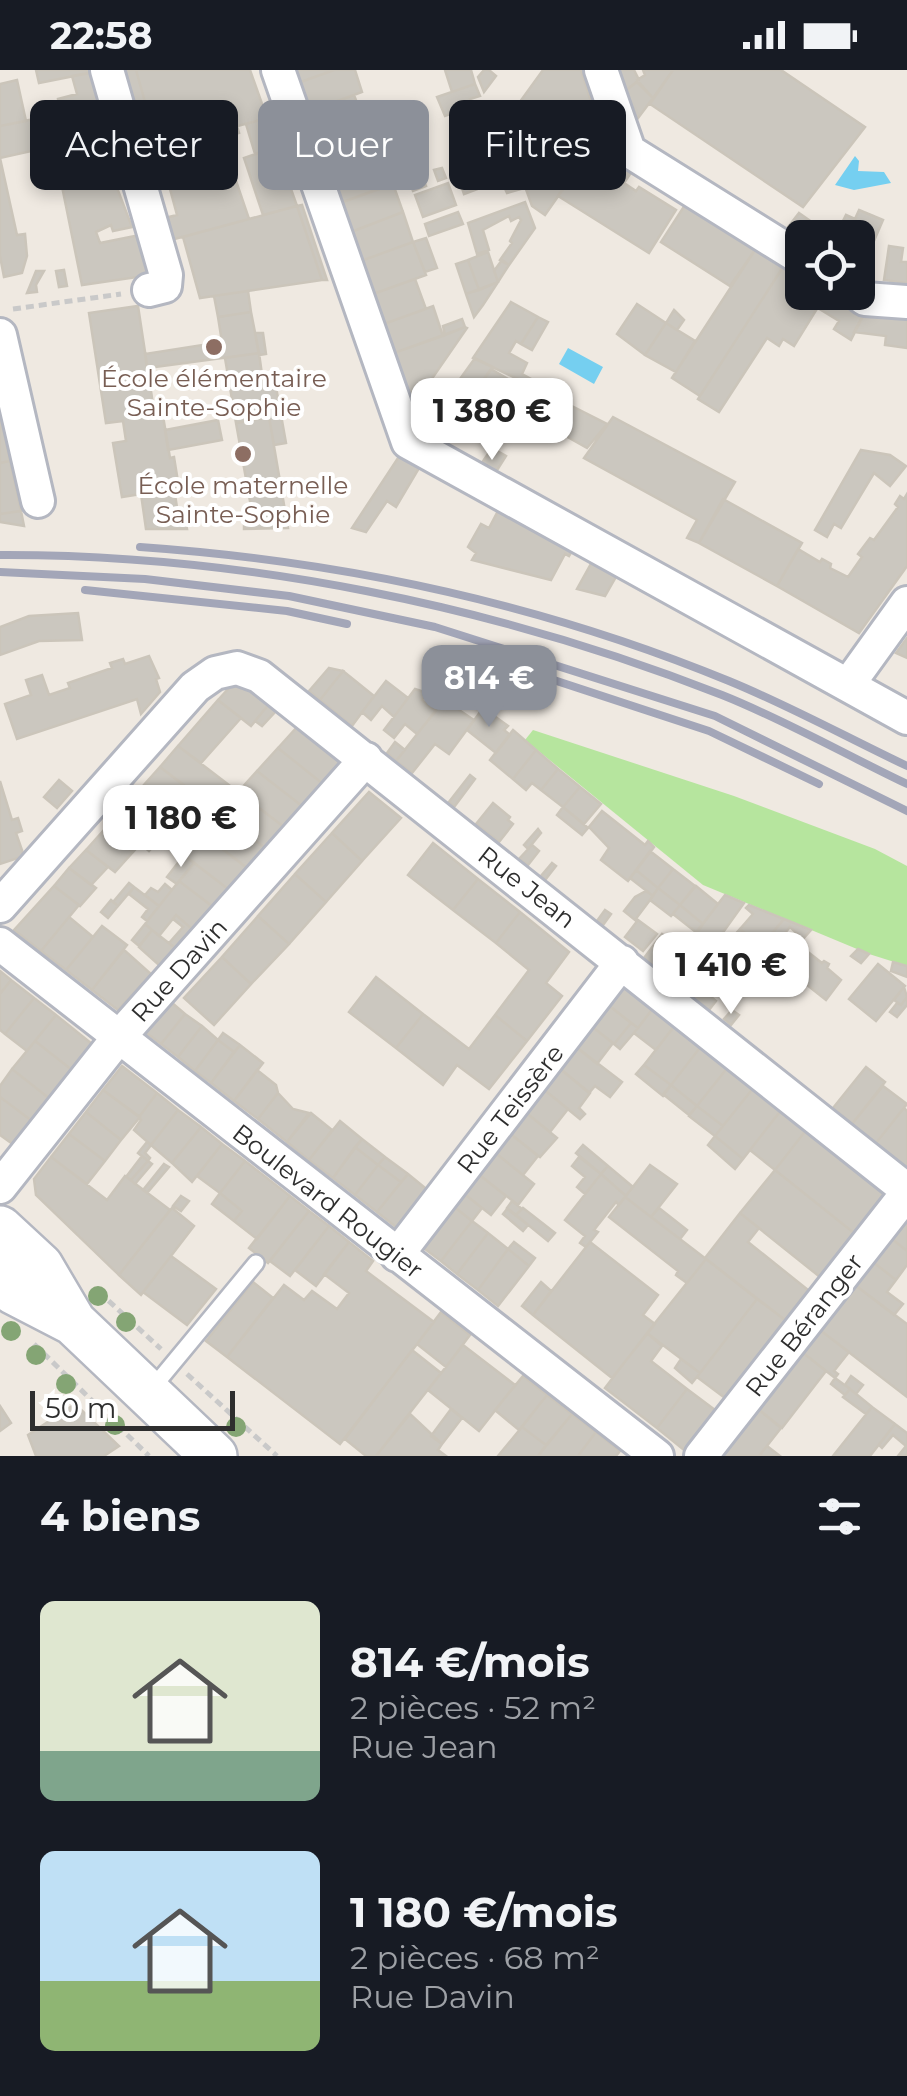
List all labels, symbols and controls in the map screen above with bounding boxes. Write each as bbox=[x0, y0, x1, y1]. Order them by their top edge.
text: 22:58 bbox=[50, 12, 153, 59]
chip: Acheter bbox=[30, 100, 238, 190]
chip: Louer bbox=[258, 100, 429, 190]
chip: Filtres bbox=[449, 100, 626, 190]
map controls bbox=[785, 220, 875, 310]
button: locate bbox=[785, 220, 875, 310]
marker: École élémentaire Sainte-Sophie bbox=[203, 336, 225, 358]
place label: École élémentaire Sainte-Sophie bbox=[101, 363, 327, 422]
pin: 1 380 € bbox=[400, 378, 584, 463]
text: 1 380 € bbox=[433, 391, 551, 430]
marker: École maternelle Sainte-Sophie bbox=[232, 443, 254, 465]
place label: École maternelle Sainte-Sophie bbox=[138, 470, 348, 529]
pin: 814 € bbox=[419, 645, 559, 730]
text: 814 € bbox=[444, 658, 534, 697]
pin: 1 180 € bbox=[89, 785, 273, 870]
text: 1 180 € bbox=[125, 798, 237, 837]
street label: Rue Jean bbox=[472, 840, 582, 934]
street label: Rue Davin bbox=[125, 912, 233, 1028]
pin: 1 410 € bbox=[639, 932, 823, 1017]
text: 1 410 € bbox=[675, 945, 787, 984]
street label: Rue Teissère bbox=[450, 1038, 570, 1180]
street label: Boulevard Rougier bbox=[227, 1117, 429, 1285]
street label: Rue Béranger bbox=[739, 1247, 869, 1403]
scale bar bbox=[30, 1386, 235, 1430]
text: 50 m bbox=[45, 1391, 116, 1425]
icon: filters bbox=[812, 1489, 867, 1544]
text: 4 biens bbox=[40, 1490, 200, 1542]
text: 814 €/mois bbox=[350, 1636, 590, 1688]
icon: home bbox=[120, 1641, 240, 1761]
text: 2 pièces · 52 m² bbox=[350, 1688, 596, 1727]
text: Rue Jean bbox=[350, 1727, 498, 1766]
text: 1 180 €/mois bbox=[350, 1886, 617, 1938]
icon: home bbox=[120, 1891, 240, 2011]
text: 2 pièces · 68 m² bbox=[350, 1938, 600, 1977]
text: Rue Davin bbox=[350, 1977, 515, 2016]

